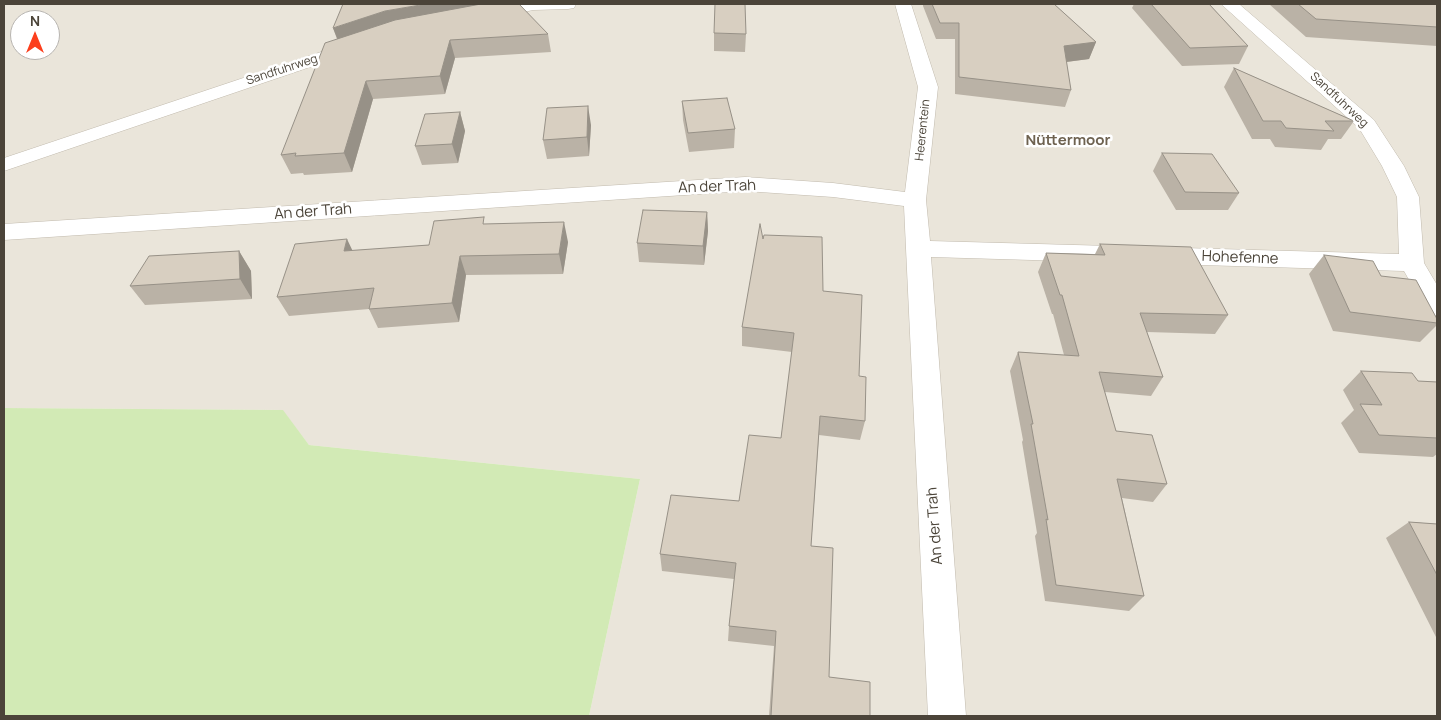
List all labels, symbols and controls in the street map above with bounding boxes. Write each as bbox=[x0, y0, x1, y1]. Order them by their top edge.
north arrow bbox=[10, 10, 60, 60]
text: N bbox=[30, 11, 40, 30]
street label: Sandfuhrweg bbox=[244, 52, 320, 88]
street label: Sandfuhrweg bbox=[1307, 69, 1371, 131]
street label: Heerentein bbox=[913, 98, 933, 162]
district label: Nüttermoor bbox=[1025, 132, 1111, 150]
street label: An der Trah bbox=[678, 177, 756, 197]
street label: An der Trah bbox=[273, 200, 353, 224]
street label: Hohefenne bbox=[1201, 248, 1279, 268]
street label: An der Trah bbox=[923, 486, 947, 566]

